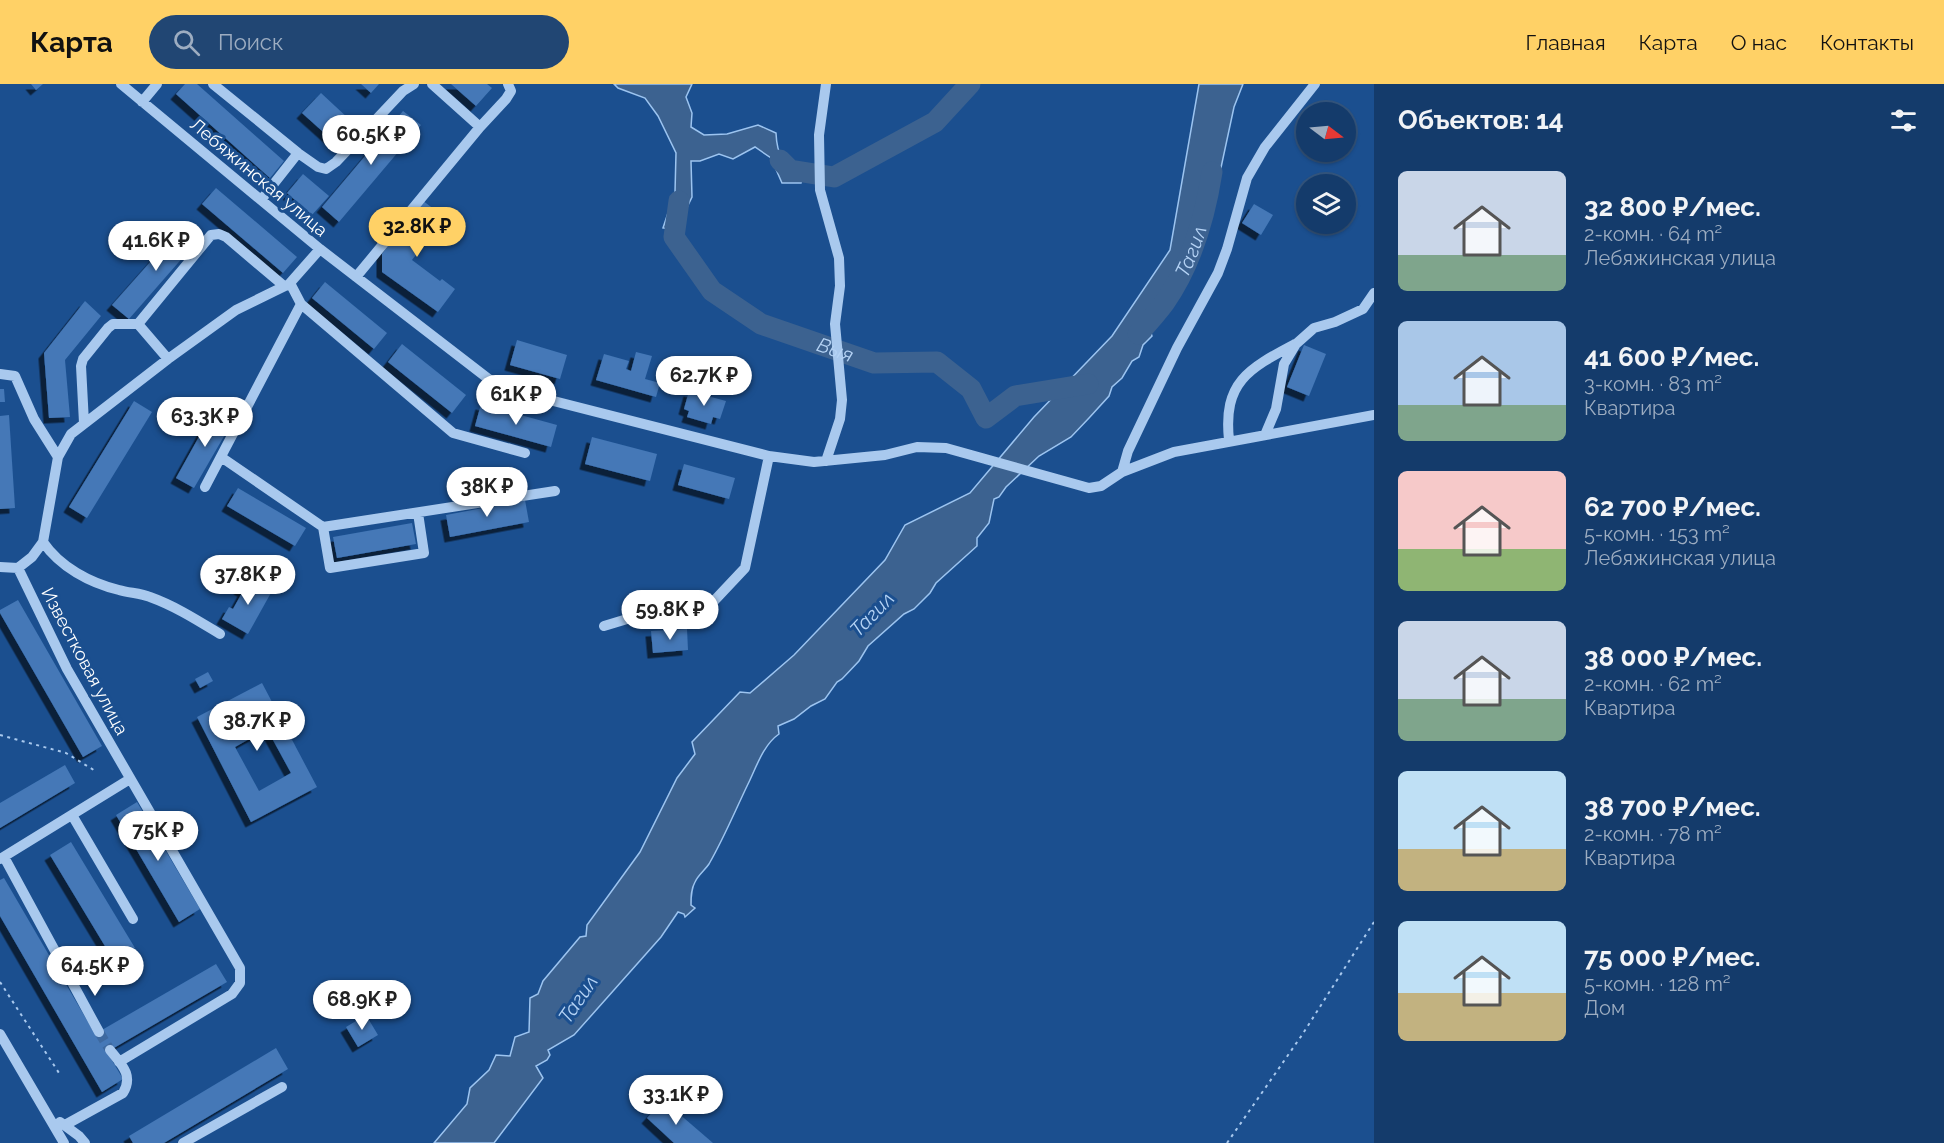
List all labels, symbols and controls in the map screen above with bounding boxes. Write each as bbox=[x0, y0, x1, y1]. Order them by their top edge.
search box bbox=[149, 15, 569, 69]
text: Карта bbox=[30, 26, 113, 59]
icon: search bbox=[170, 26, 203, 59]
text: Поиск bbox=[218, 29, 283, 55]
text: Главная bbox=[1526, 30, 1606, 55]
text: Карта bbox=[1639, 30, 1698, 55]
text: О нас bbox=[1731, 30, 1787, 55]
text: Контакты bbox=[1820, 30, 1914, 55]
north arrow bbox=[1296, 102, 1356, 162]
map controls bbox=[1296, 102, 1356, 234]
icon: filters bbox=[1887, 104, 1920, 137]
text: Объектов: 14 bbox=[1398, 105, 1564, 135]
street label: Лебяжинская улица bbox=[186, 113, 332, 241]
pin: 60.5K ₽ bbox=[316, 115, 426, 166]
text: 60.5K ₽ bbox=[336, 122, 406, 146]
button: layers bbox=[1296, 174, 1356, 234]
text: 32 800 ₽/мес. bbox=[1584, 192, 1761, 222]
icon: home bbox=[1446, 195, 1518, 267]
pin: 32.8K ₽ bbox=[362, 207, 472, 258]
text: 32.8K ₽ bbox=[383, 214, 451, 238]
pin: 41.6K ₽ bbox=[101, 221, 211, 272]
text: 2-комн. · 64 m² bbox=[1584, 222, 1722, 246]
water label: Тагил bbox=[1170, 223, 1212, 281]
text: 41.6K ₽ bbox=[122, 228, 190, 252]
text: Лебяжинская улица bbox=[1584, 246, 1776, 270]
water label: Выя bbox=[814, 332, 857, 367]
text: 41 600 ₽/мес. bbox=[1584, 342, 1759, 372]
icon: home bbox=[1446, 345, 1518, 417]
pin: 62.7K ₽ bbox=[649, 356, 759, 407]
text: 62.7K ₽ bbox=[670, 363, 738, 387]
text: 3-комн. · 83 m² bbox=[1584, 372, 1722, 396]
pin: 61K ₽ bbox=[474, 375, 558, 426]
text: 61K ₽ bbox=[490, 382, 542, 406]
text: Квартира bbox=[1584, 396, 1675, 420]
pin: 63.3K ₽ bbox=[150, 397, 260, 448]
text: 63.3K ₽ bbox=[171, 404, 239, 428]
pin: 38K ₽ bbox=[445, 467, 529, 518]
text: 38K ₽ bbox=[461, 474, 513, 498]
text: 62 700 ₽/мес. bbox=[1584, 492, 1761, 522]
icon: home bbox=[1446, 495, 1518, 567]
text: 5-комн. · 153 m² bbox=[1584, 522, 1730, 546]
text: Лебяжинская улица bbox=[1584, 546, 1776, 570]
pin: 37.8K ₽ bbox=[193, 555, 303, 606]
text: 37.8K ₽ bbox=[214, 562, 282, 586]
street label: Известковая улица bbox=[37, 584, 133, 738]
water label: Тагил bbox=[845, 586, 899, 642]
pin: 59.8K ₽ bbox=[615, 590, 725, 641]
text: 59.8K ₽ bbox=[636, 597, 705, 621]
text: 38 000 ₽/мес. bbox=[1584, 642, 1762, 672]
icon: home bbox=[1446, 645, 1518, 717]
text: 2-комн. · 62 m² bbox=[1584, 672, 1722, 696]
text: Квартира bbox=[1584, 696, 1675, 720]
pin: 38.7K ₽ bbox=[202, 701, 312, 752]
text: 38.7K ₽ bbox=[223, 708, 291, 732]
text: 38 700 ₽/мес. bbox=[1584, 792, 1761, 822]
icon: home bbox=[1446, 795, 1518, 867]
pin: 75K ₽ bbox=[116, 811, 200, 862]
text: 75K ₽ bbox=[132, 818, 184, 842]
text: 2-комн. · 78 m² bbox=[1584, 822, 1722, 846]
text: Квартира bbox=[1584, 846, 1675, 870]
text: 75 000 ₽/мес. bbox=[1584, 942, 1761, 972]
icon: home bbox=[1446, 945, 1518, 1017]
pin: 64.5K ₽ bbox=[40, 946, 150, 997]
text: 64.5K ₽ bbox=[61, 953, 129, 977]
water label: Тагил bbox=[553, 970, 603, 1028]
text: 5-комн. · 128 m² bbox=[1584, 972, 1731, 996]
pin: 68.9K ₽ bbox=[307, 980, 417, 1031]
text: 68.9K ₽ bbox=[327, 987, 397, 1011]
text: Дом bbox=[1584, 996, 1625, 1020]
pin: 33.1K ₽ bbox=[621, 1075, 731, 1126]
text: 33.1K ₽ bbox=[643, 1082, 709, 1106]

